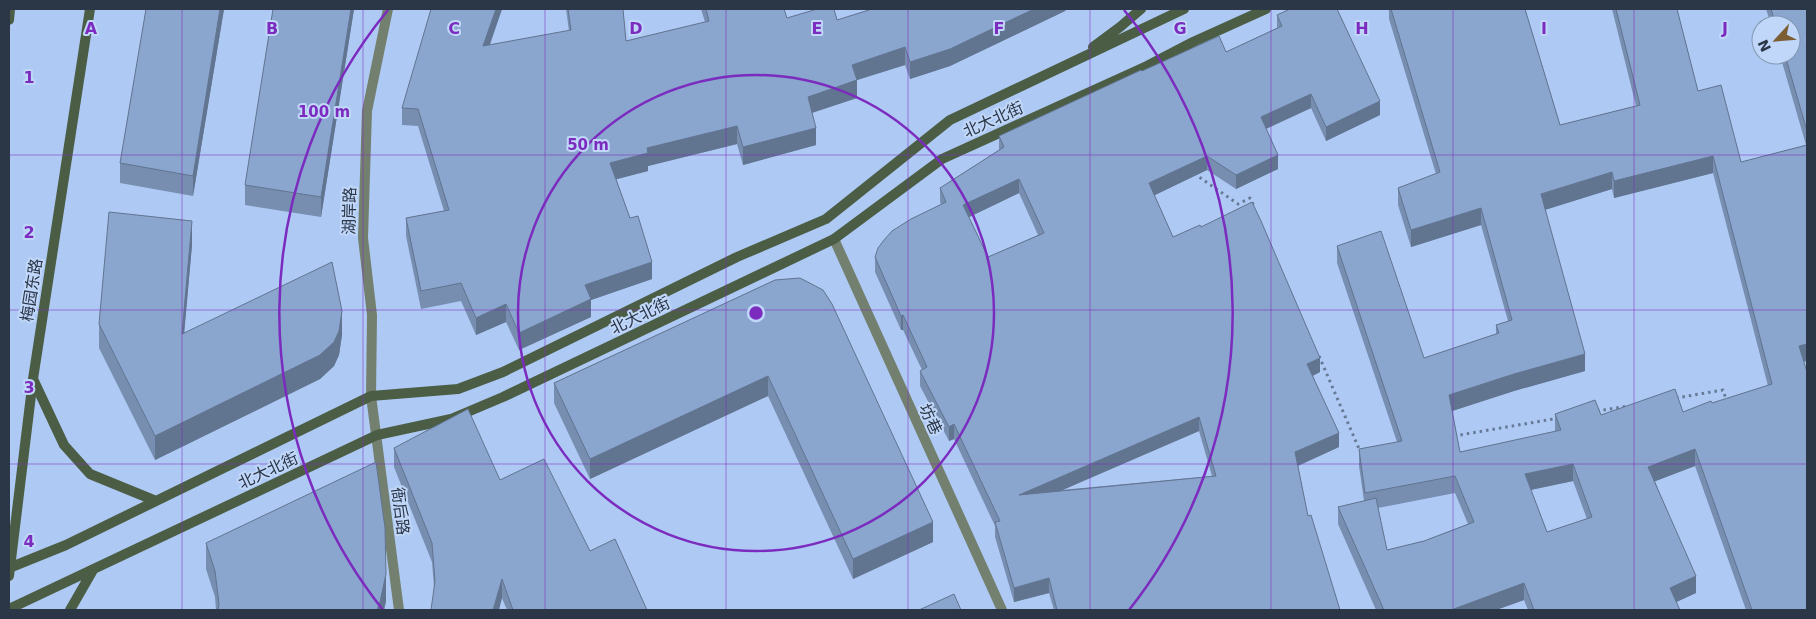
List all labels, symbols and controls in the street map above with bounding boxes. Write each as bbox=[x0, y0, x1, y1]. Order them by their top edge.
north arrow bbox=[1751, 15, 1801, 65]
text: A bbox=[85, 19, 98, 38]
text: B bbox=[266, 19, 278, 38]
text: C bbox=[448, 19, 460, 38]
text: D bbox=[629, 19, 643, 38]
text: E bbox=[812, 19, 822, 38]
text: F bbox=[994, 19, 1004, 38]
text: G bbox=[1173, 19, 1187, 38]
text: H bbox=[1355, 19, 1369, 38]
text: I bbox=[1541, 19, 1547, 38]
text: J bbox=[1721, 19, 1728, 38]
text: N bbox=[1755, 37, 1774, 54]
text: 1 bbox=[23, 68, 35, 87]
street label: 北大北街 bbox=[960, 98, 1026, 141]
text: 100 m bbox=[298, 103, 350, 121]
text: 50 m bbox=[567, 136, 609, 154]
street label: 湖岸路 bbox=[340, 187, 359, 235]
text: 2 bbox=[23, 223, 35, 242]
street label: 梅园东路 bbox=[17, 257, 46, 323]
street label: 北大北街 bbox=[607, 293, 673, 338]
centre of rings bbox=[747, 304, 765, 322]
text: 3 bbox=[23, 378, 35, 397]
street label: 坊巷 bbox=[915, 401, 946, 438]
street label: 北大北街 bbox=[235, 448, 301, 493]
street label: 衙后路 bbox=[388, 486, 413, 536]
text: 4 bbox=[23, 532, 35, 551]

